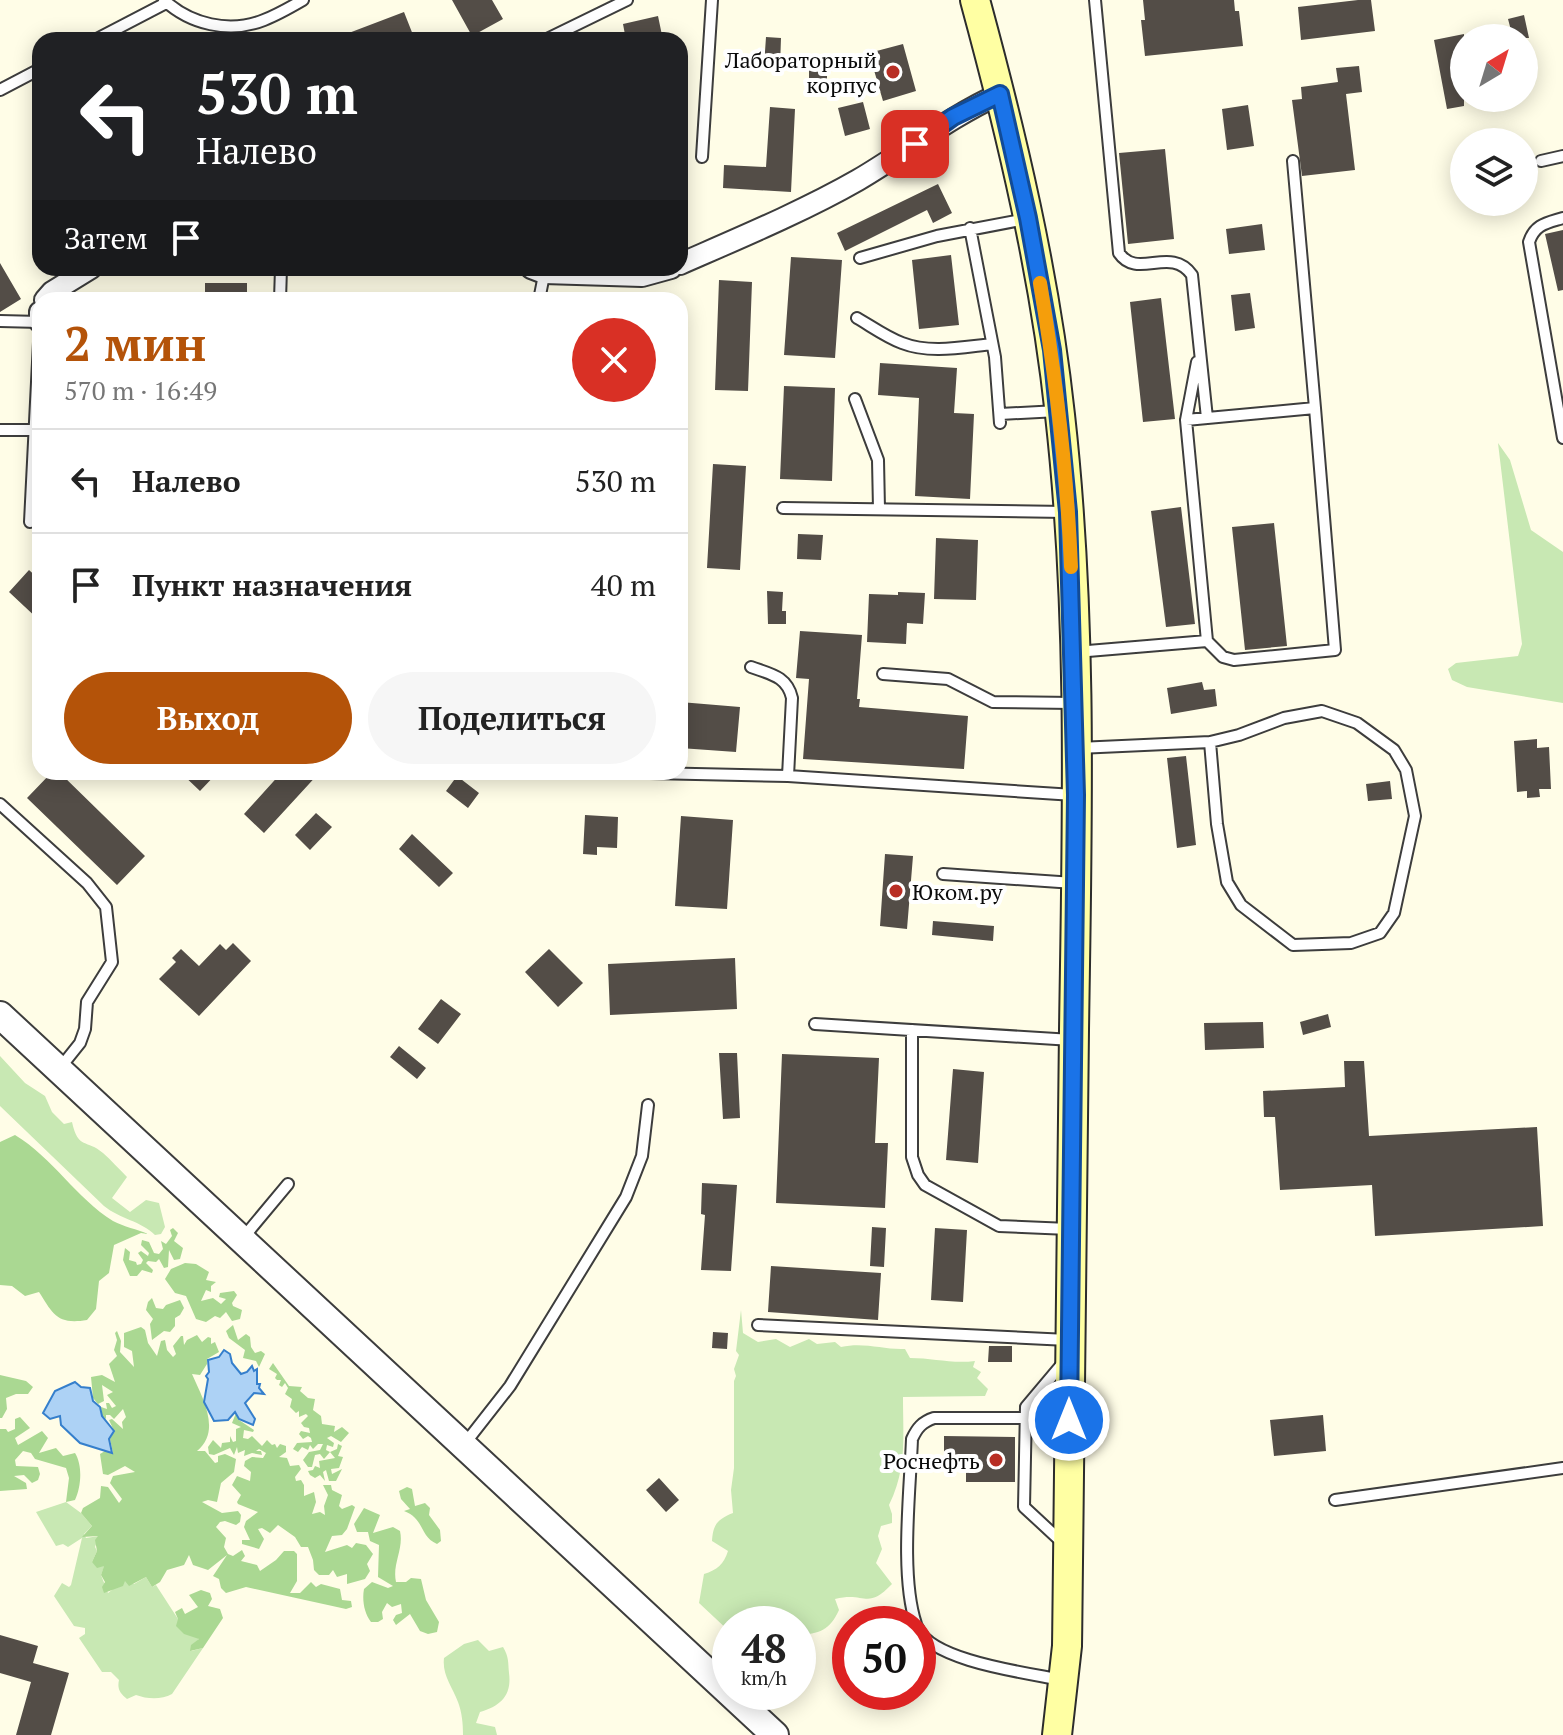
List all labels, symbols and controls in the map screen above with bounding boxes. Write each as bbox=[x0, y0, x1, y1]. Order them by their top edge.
north arrow bbox=[1450, 24, 1538, 112]
map controls bbox=[1450, 24, 1538, 216]
place label: Лабораторный корпус bbox=[724, 45, 877, 99]
text: 530 m bbox=[196, 56, 358, 130]
marker: Лабораторный корпус bbox=[884, 63, 902, 81]
icon: left bbox=[64, 64, 168, 168]
pin bbox=[881, 110, 949, 178]
icon: arrive bbox=[893, 122, 937, 166]
text: Налево bbox=[196, 127, 317, 174]
button: layers bbox=[1450, 128, 1538, 216]
icon: arrive bbox=[164, 216, 208, 260]
text: Затем bbox=[64, 218, 148, 258]
text: 2 мин bbox=[64, 311, 206, 375]
button: close bbox=[572, 318, 656, 402]
text: 570 m · 16:49 bbox=[64, 373, 217, 407]
icon: left bbox=[64, 459, 108, 503]
text: Налево bbox=[132, 461, 241, 501]
text: 530 m bbox=[575, 461, 656, 501]
icon: arrive bbox=[64, 563, 108, 607]
text: Пункт назначения bbox=[132, 565, 412, 605]
text: 40 m bbox=[591, 565, 656, 605]
button: Выход bbox=[64, 672, 352, 764]
button: Поделиться bbox=[368, 672, 656, 764]
place label: Юком.ру bbox=[912, 877, 1004, 906]
marker: Юком.ру bbox=[887, 882, 905, 900]
position arrow bbox=[1027, 1378, 1111, 1462]
place label: Роснефть bbox=[883, 1446, 980, 1475]
marker: Роснефть bbox=[987, 1451, 1005, 1469]
speed limit sign: 50 bbox=[832, 1606, 936, 1710]
text: 48 bbox=[741, 1621, 787, 1674]
text: km/h bbox=[741, 1664, 787, 1691]

